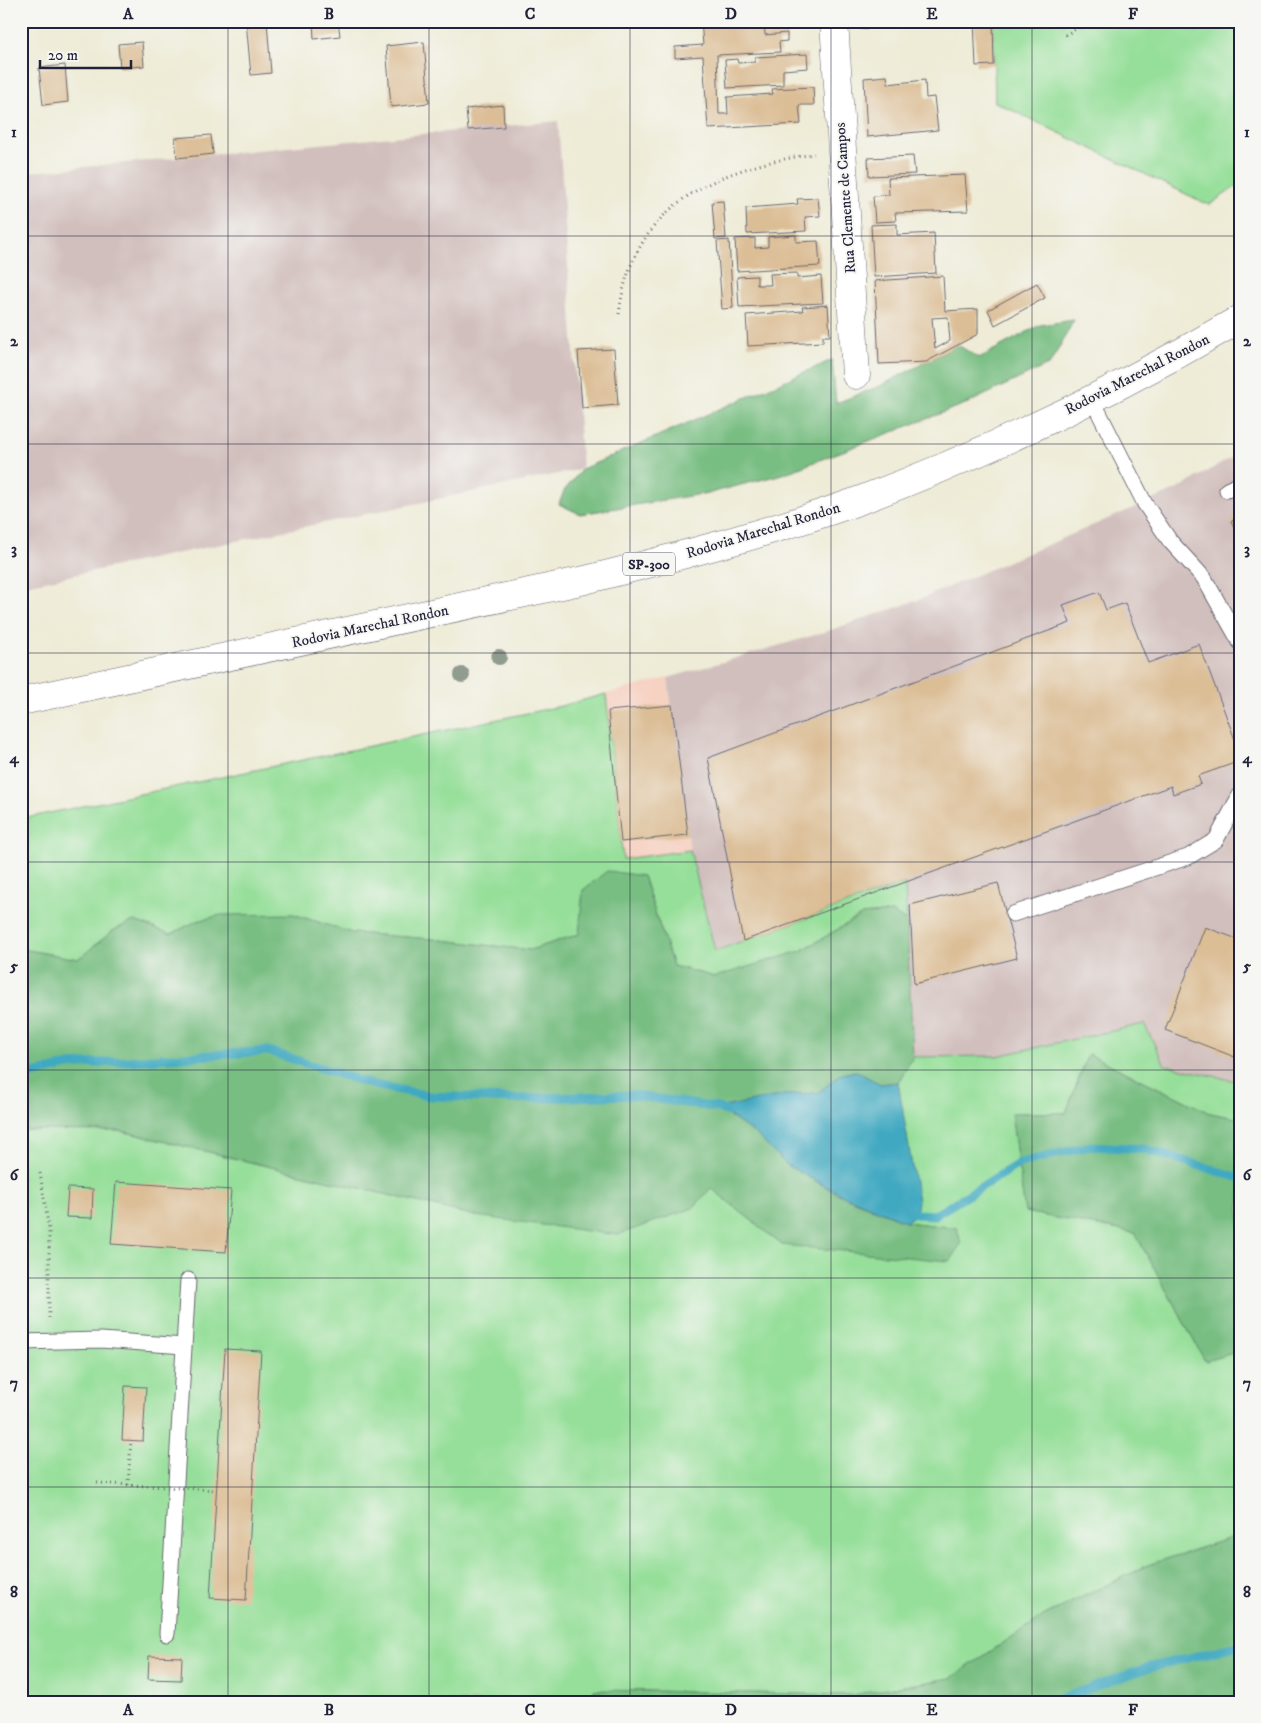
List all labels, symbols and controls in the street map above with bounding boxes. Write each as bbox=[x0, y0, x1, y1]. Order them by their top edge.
text: A bbox=[122, 4, 134, 24]
text: B bbox=[324, 4, 334, 24]
text: C bbox=[525, 4, 535, 24]
text: D bbox=[725, 4, 737, 24]
text: E bbox=[926, 4, 938, 24]
text: F bbox=[1128, 4, 1138, 24]
scale bar bbox=[40, 38, 131, 70]
text: 20 m bbox=[48, 46, 78, 65]
text: 1 bbox=[11, 122, 17, 142]
street label: Rua Clemente de Campos bbox=[831, 122, 860, 274]
text: 1 bbox=[1244, 122, 1250, 142]
street label: Rodovia Marechal Rondon bbox=[1062, 330, 1213, 419]
text: 2 bbox=[10, 331, 19, 351]
text: 2 bbox=[1243, 331, 1252, 351]
street label: Rodovia Marechal Rondon bbox=[684, 498, 843, 563]
text: 3 bbox=[11, 539, 17, 559]
text: 3 bbox=[1244, 539, 1250, 559]
road number: SP-300 bbox=[623, 552, 675, 576]
street label: Rodovia Marechal Rondon bbox=[290, 601, 450, 652]
text: 4 bbox=[8, 748, 19, 768]
text: 4 bbox=[1241, 748, 1252, 768]
text: 5 bbox=[9, 956, 18, 976]
text: 5 bbox=[1242, 956, 1251, 976]
text: 6 bbox=[10, 1165, 20, 1185]
text: 6 bbox=[1243, 1165, 1253, 1185]
text: 7 bbox=[10, 1373, 18, 1393]
text: 7 bbox=[1243, 1373, 1251, 1393]
text: 8 bbox=[10, 1582, 18, 1602]
text: 8 bbox=[1243, 1582, 1251, 1602]
text: A bbox=[122, 1700, 134, 1720]
text: B bbox=[324, 1700, 334, 1720]
text: C bbox=[525, 1700, 535, 1720]
text: D bbox=[725, 1700, 737, 1720]
text: E bbox=[926, 1700, 938, 1720]
text: F bbox=[1128, 1700, 1138, 1720]

